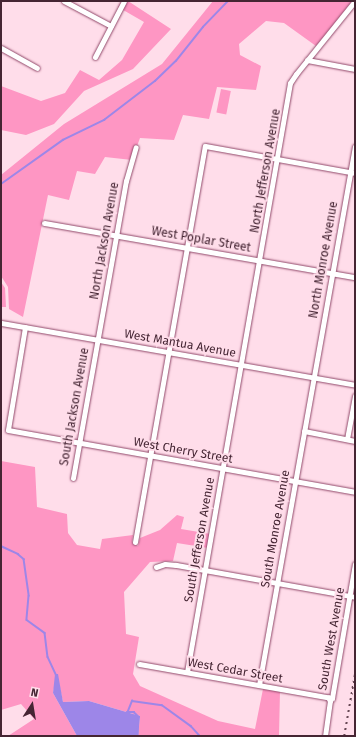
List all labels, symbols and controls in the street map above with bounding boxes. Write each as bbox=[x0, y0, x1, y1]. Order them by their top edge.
street label: North Jefferson Avenue bbox=[248, 108, 284, 234]
street label: North Jackson Avenue bbox=[88, 181, 122, 301]
street label: North Monroe Avenue bbox=[307, 200, 341, 320]
street label: West Poplar Street bbox=[150, 224, 252, 256]
street label: West Mantua Avenue bbox=[123, 327, 237, 361]
street label: South Jackson Avenue bbox=[58, 347, 92, 467]
street label: West Cherry Street bbox=[132, 435, 234, 467]
street label: South Monroe Avenue bbox=[259, 469, 293, 589]
street label: South Jefferson Avenue bbox=[182, 476, 218, 604]
street label: South West Avenue bbox=[316, 586, 348, 692]
street label: West Cedar Street bbox=[186, 656, 284, 686]
north arrow bbox=[12, 685, 52, 725]
text: N bbox=[30, 686, 40, 700]

